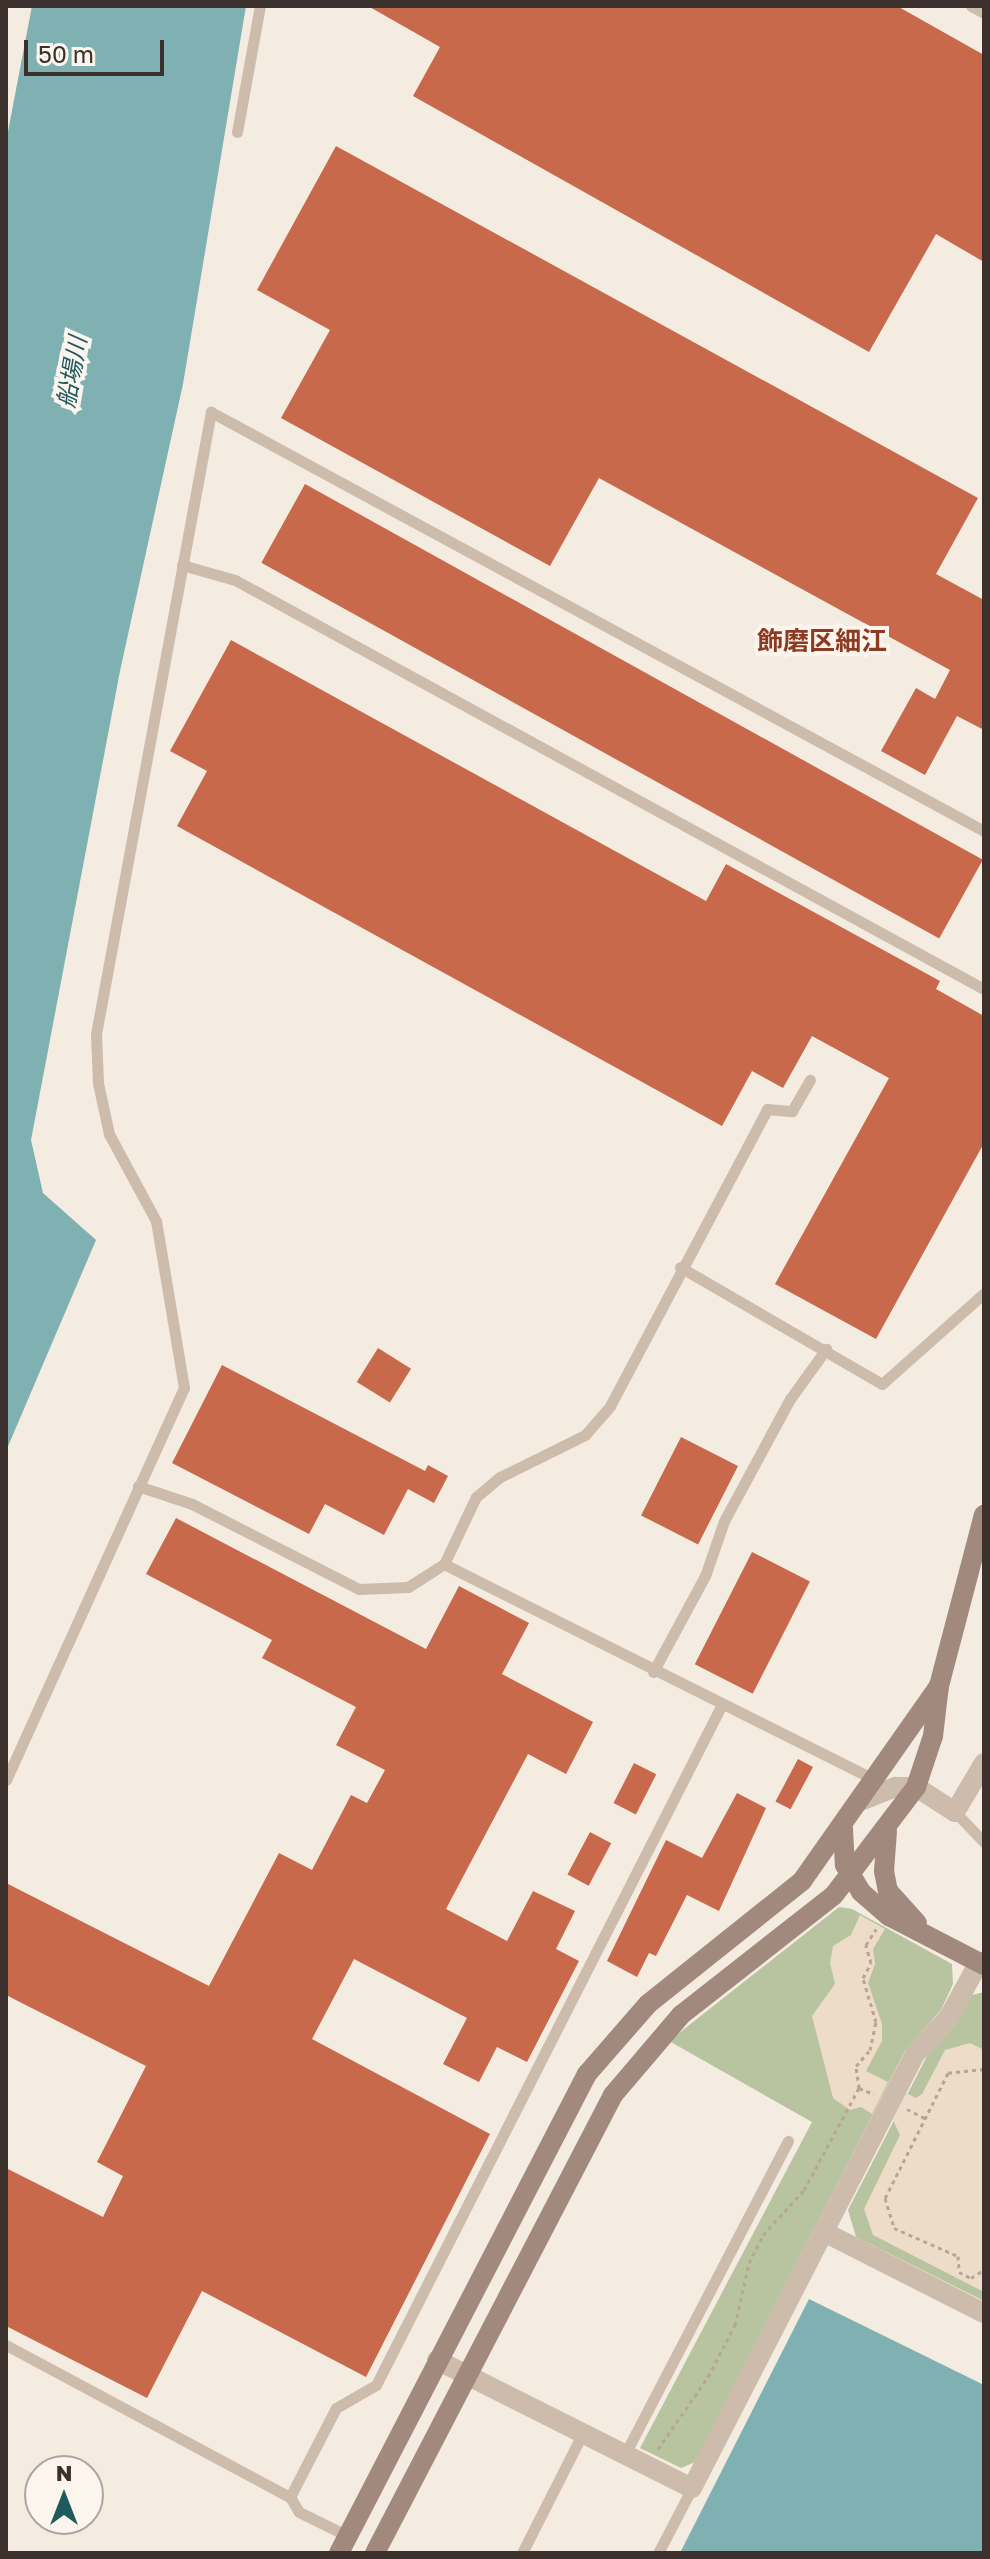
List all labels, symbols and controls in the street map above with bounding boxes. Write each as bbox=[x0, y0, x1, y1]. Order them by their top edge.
scale bar bbox=[28, 24, 168, 74]
text: 50 m bbox=[38, 39, 94, 68]
water label: 船場川 bbox=[51, 334, 91, 410]
district label: 飾磨区細江 bbox=[757, 625, 887, 657]
north arrow bbox=[24, 2455, 104, 2535]
text: N bbox=[56, 2459, 72, 2486]

